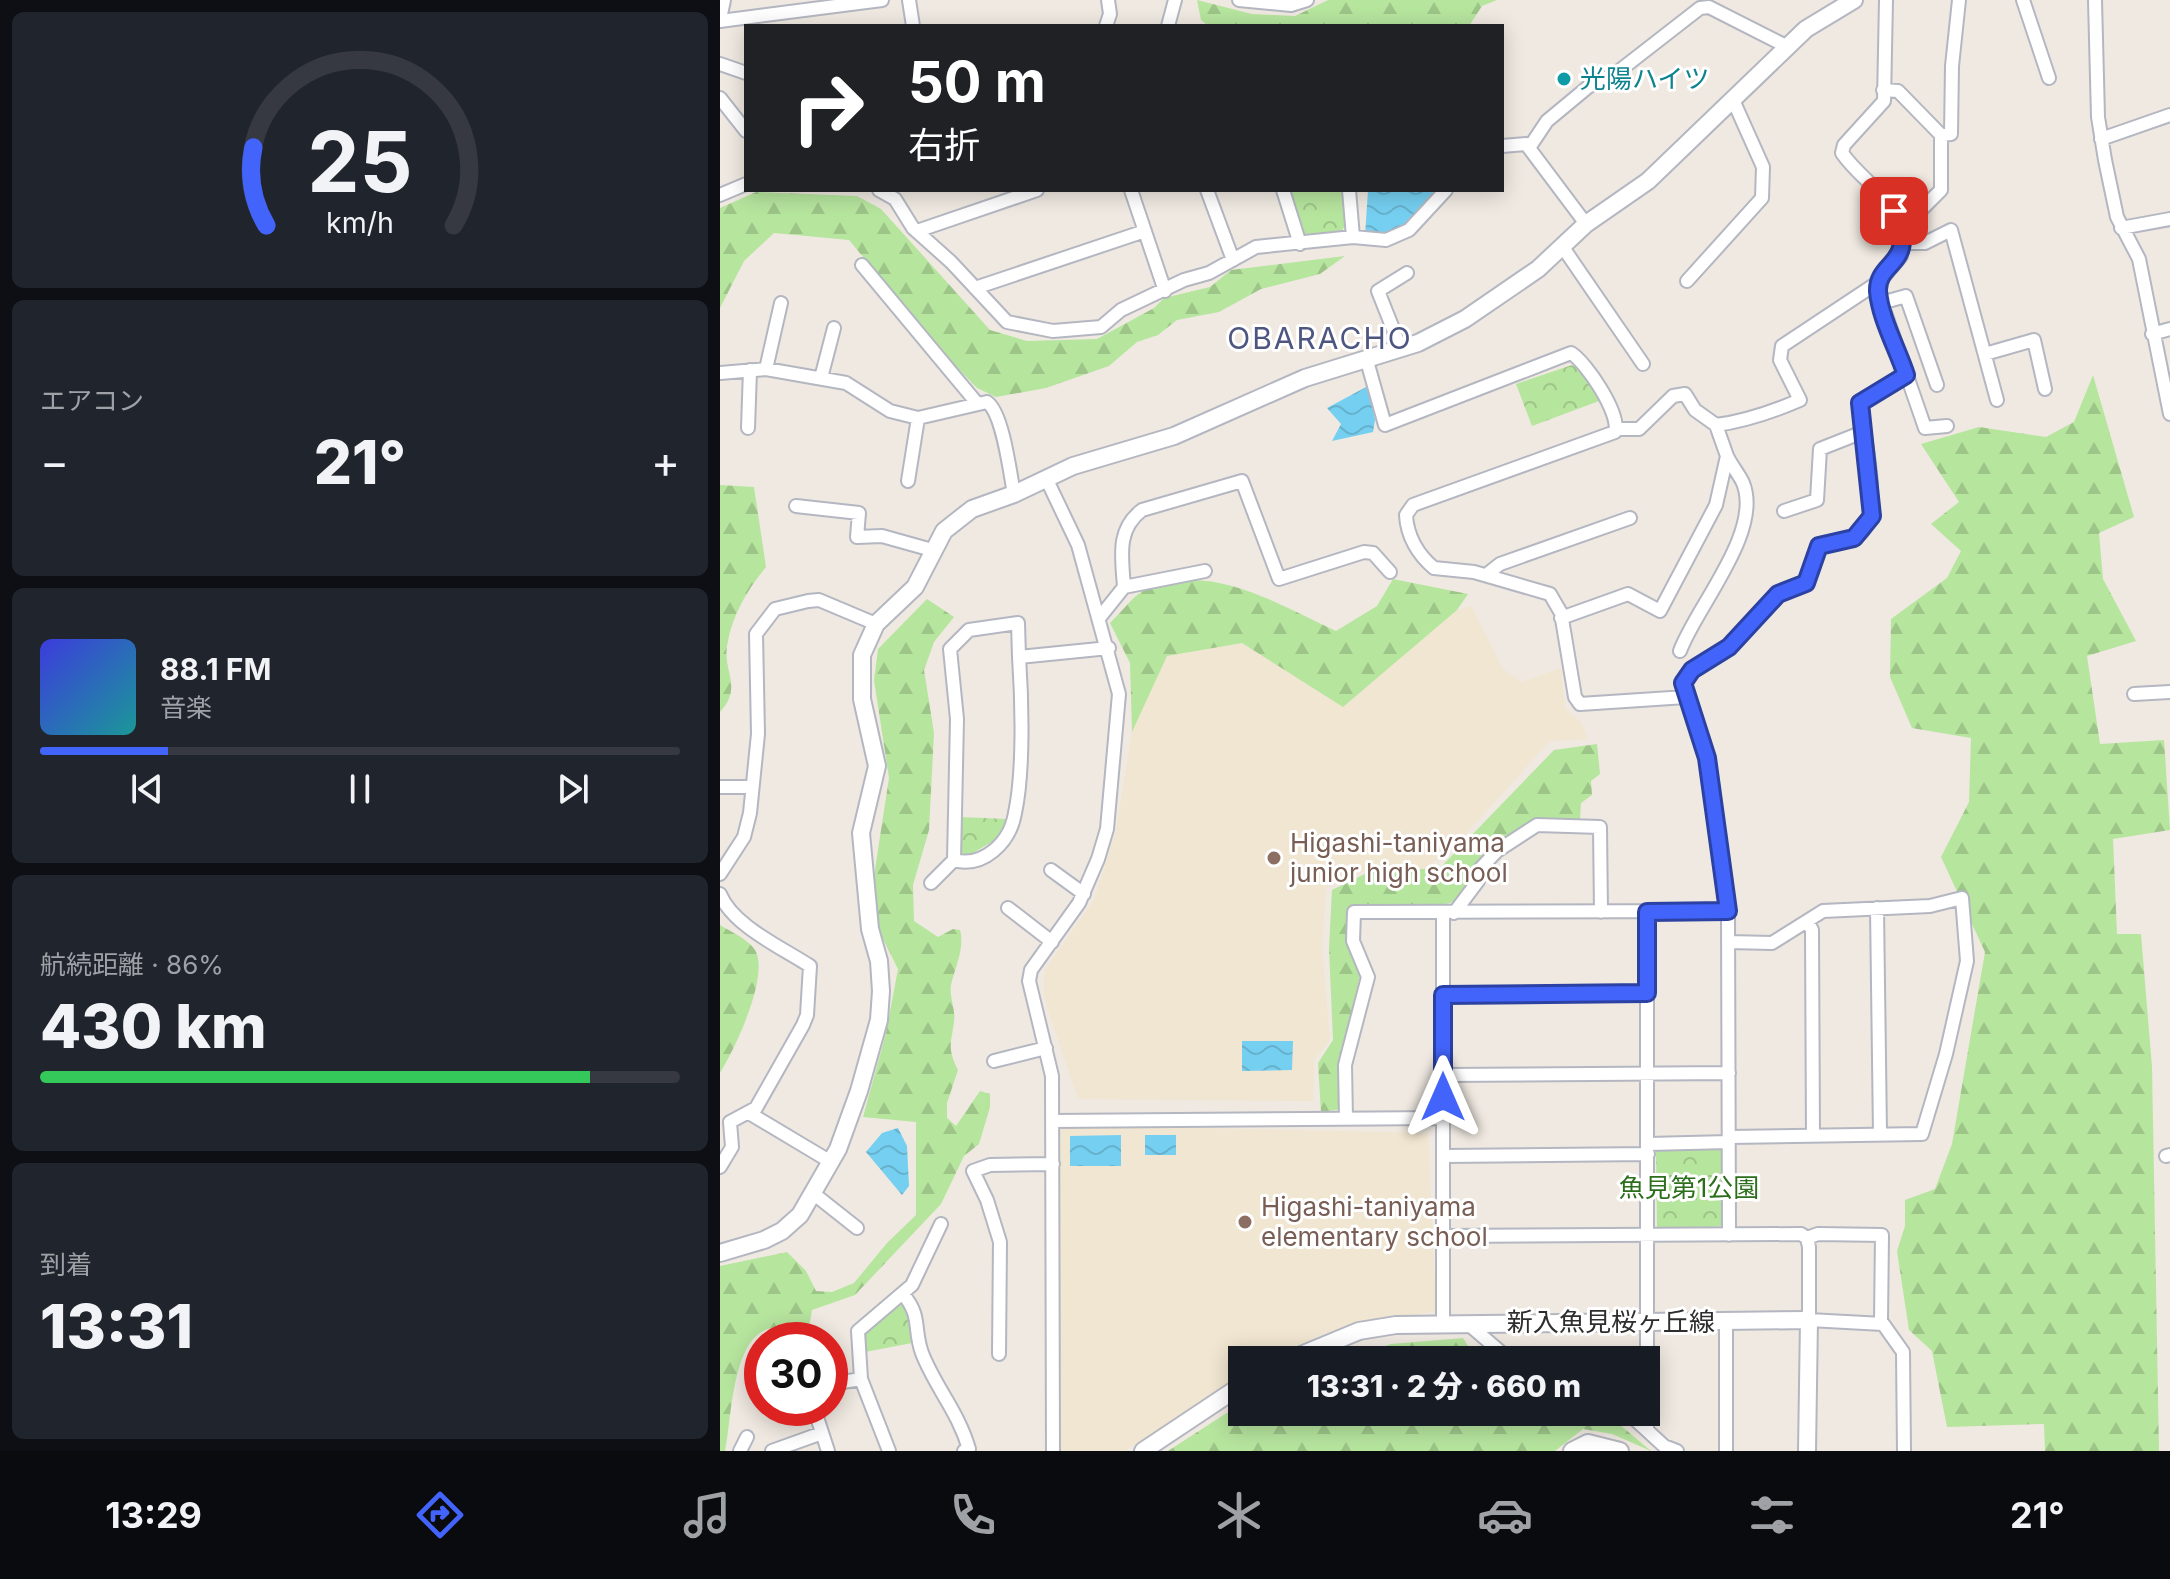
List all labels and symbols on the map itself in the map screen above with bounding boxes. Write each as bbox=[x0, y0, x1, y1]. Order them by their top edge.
place label: 光陽ハイツ bbox=[1580, 63, 1709, 94]
marker: 光陽ハイツ bbox=[1555, 70, 1573, 88]
pin bbox=[1860, 177, 1928, 245]
district label: OBARACHO bbox=[1227, 320, 1413, 356]
place label: Higashi-taniyama junior high school bbox=[1289, 827, 1508, 888]
marker: Higashi-taniyama junior high school bbox=[1265, 849, 1283, 867]
position arrow bbox=[1401, 1055, 1485, 1139]
park label: 魚見第1公園 bbox=[1619, 1172, 1759, 1203]
place label: Higashi-taniyama elementary school bbox=[1261, 1191, 1488, 1252]
marker: Higashi-taniyama elementary school bbox=[1236, 1213, 1254, 1231]
street label: 新入魚見桜ヶ丘線 bbox=[1507, 1306, 1715, 1337]
speed limit sign: 30 bbox=[744, 1322, 848, 1426]

